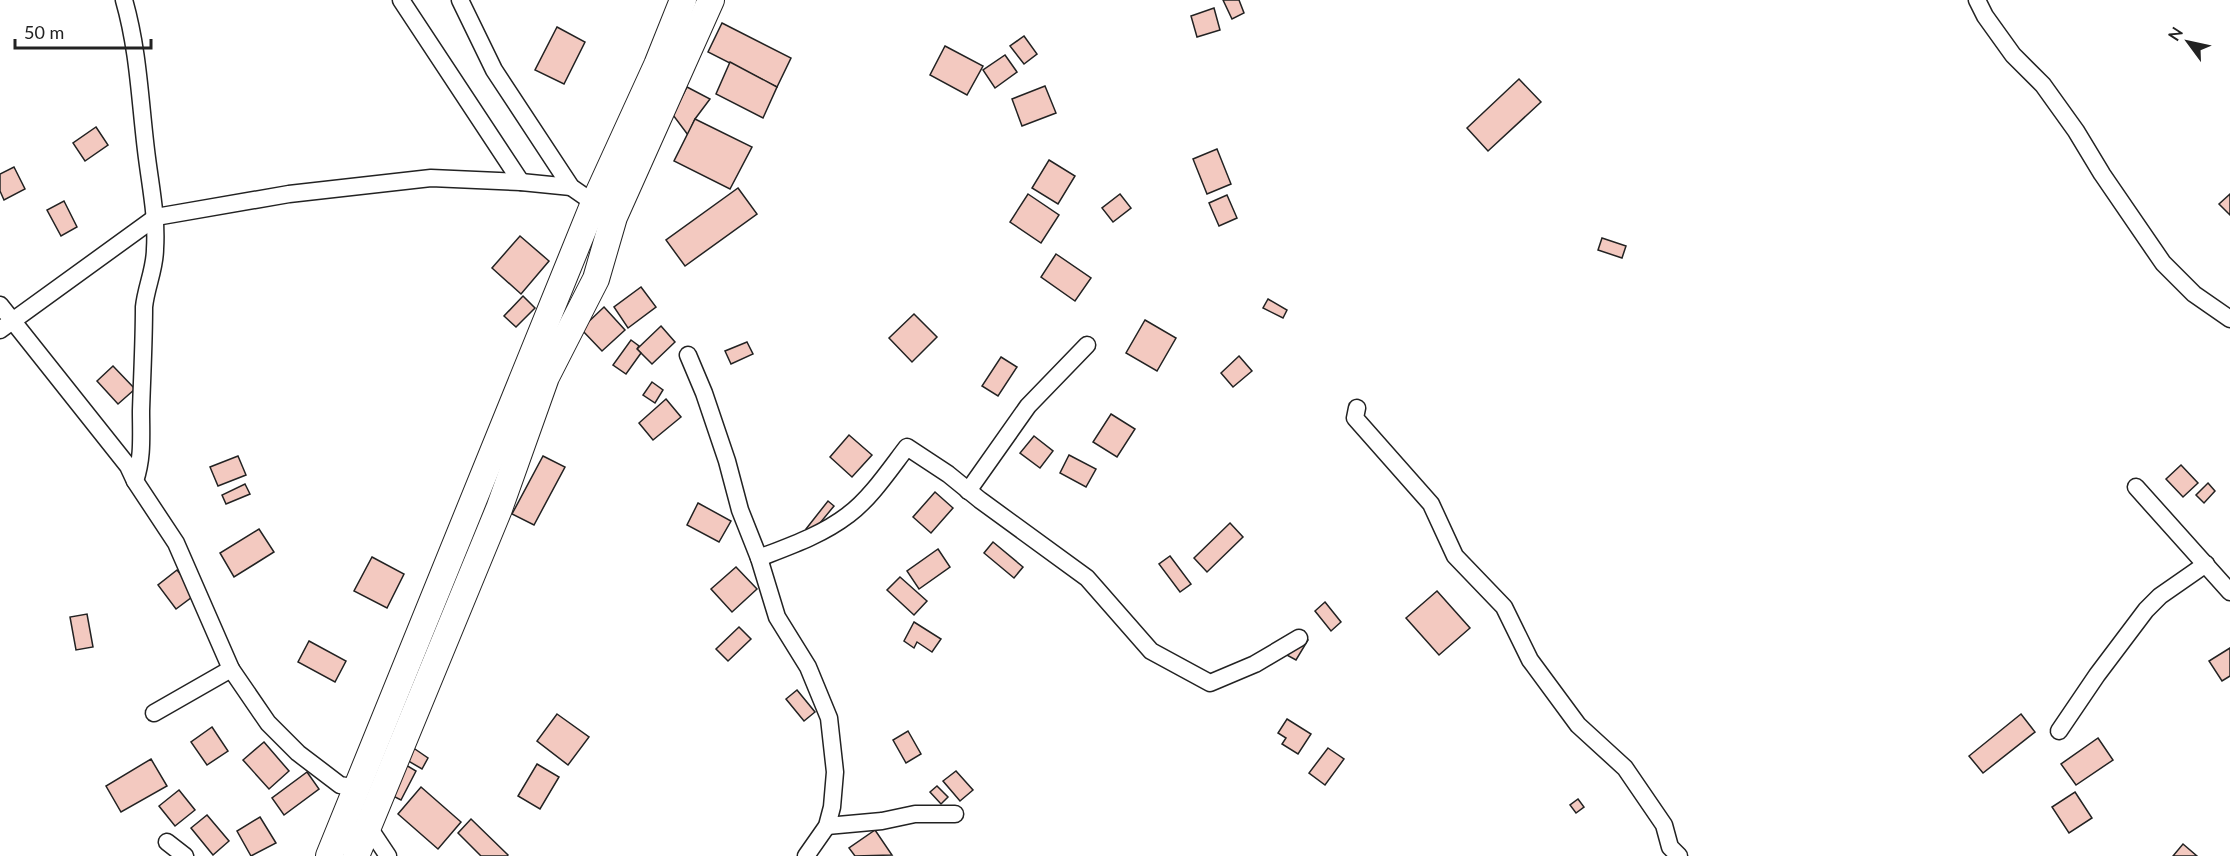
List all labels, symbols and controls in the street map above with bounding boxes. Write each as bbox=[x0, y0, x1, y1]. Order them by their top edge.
scale bar bbox=[15, 12, 152, 50]
north arrow bbox=[2158, 12, 2218, 72]
text: 50 m bbox=[24, 21, 64, 43]
text: N bbox=[2164, 23, 2186, 44]

